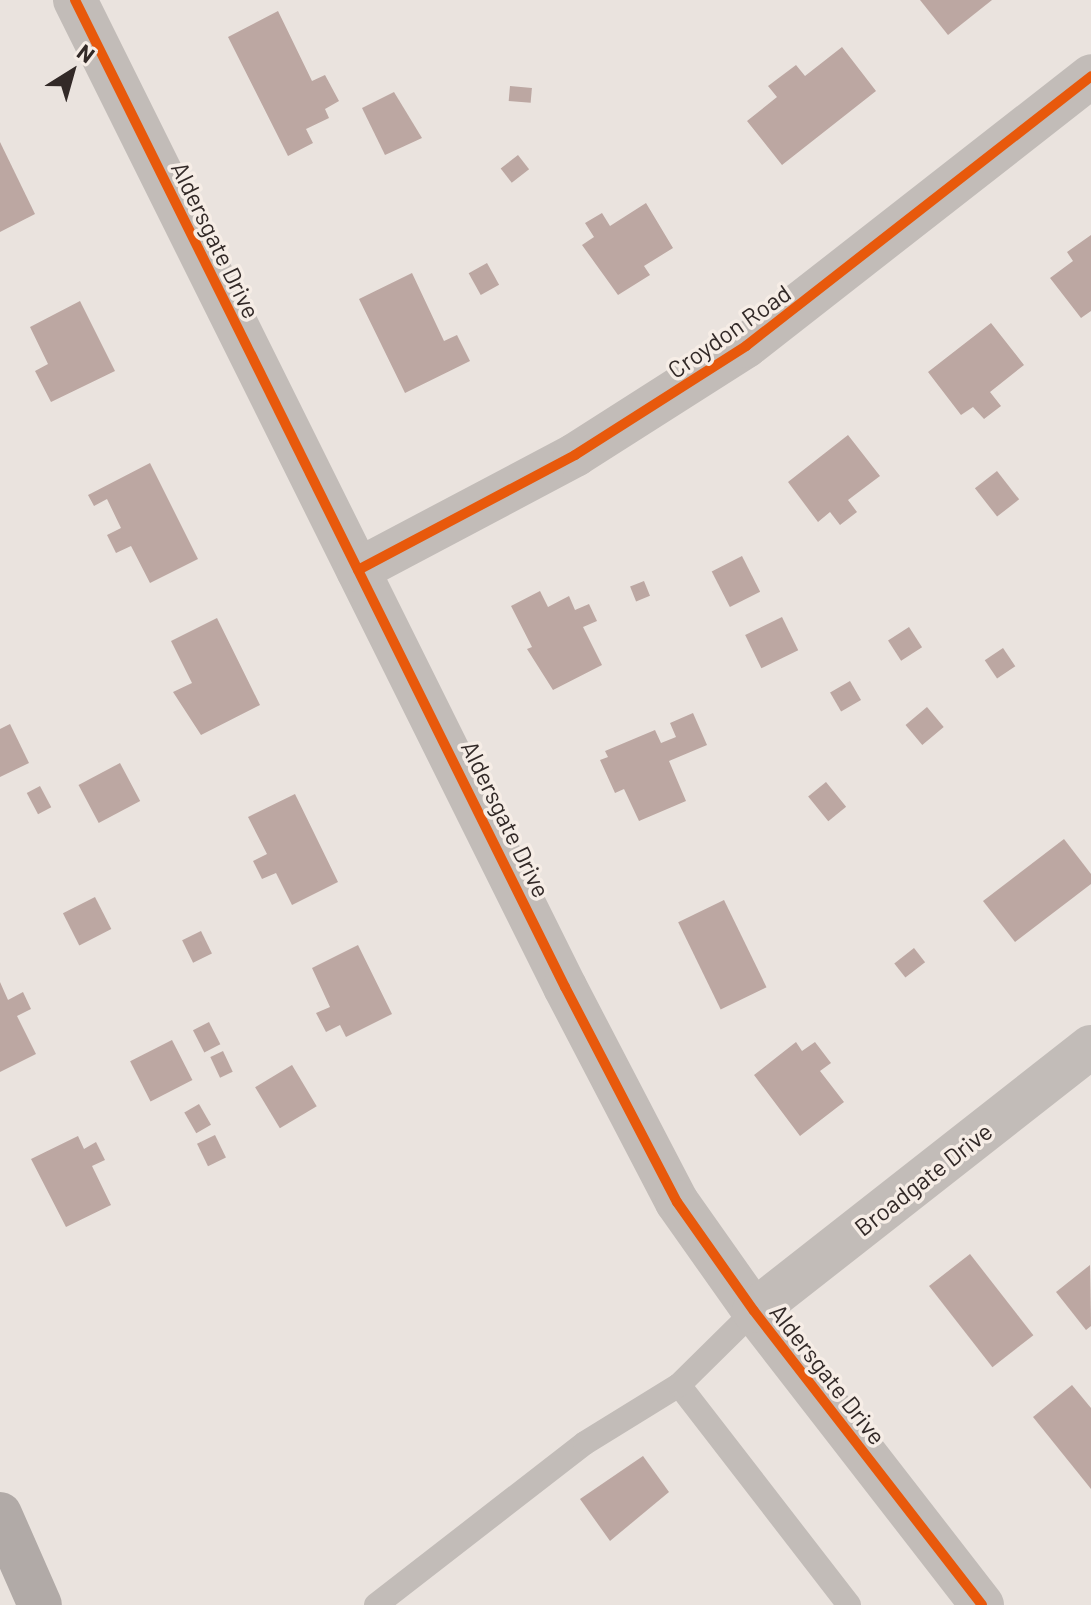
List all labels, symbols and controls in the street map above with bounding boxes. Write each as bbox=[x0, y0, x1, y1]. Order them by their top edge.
north arrow bbox=[32, 32, 112, 112]
text: N bbox=[73, 38, 100, 68]
street label: Aldersgate Drive bbox=[166, 157, 266, 323]
street label: Croydon Road bbox=[662, 278, 796, 384]
street label: Aldersgate Drive bbox=[456, 736, 556, 902]
street label: Broadgate Drive bbox=[849, 1116, 997, 1242]
street label: Aldersgate Drive bbox=[764, 1298, 892, 1450]

